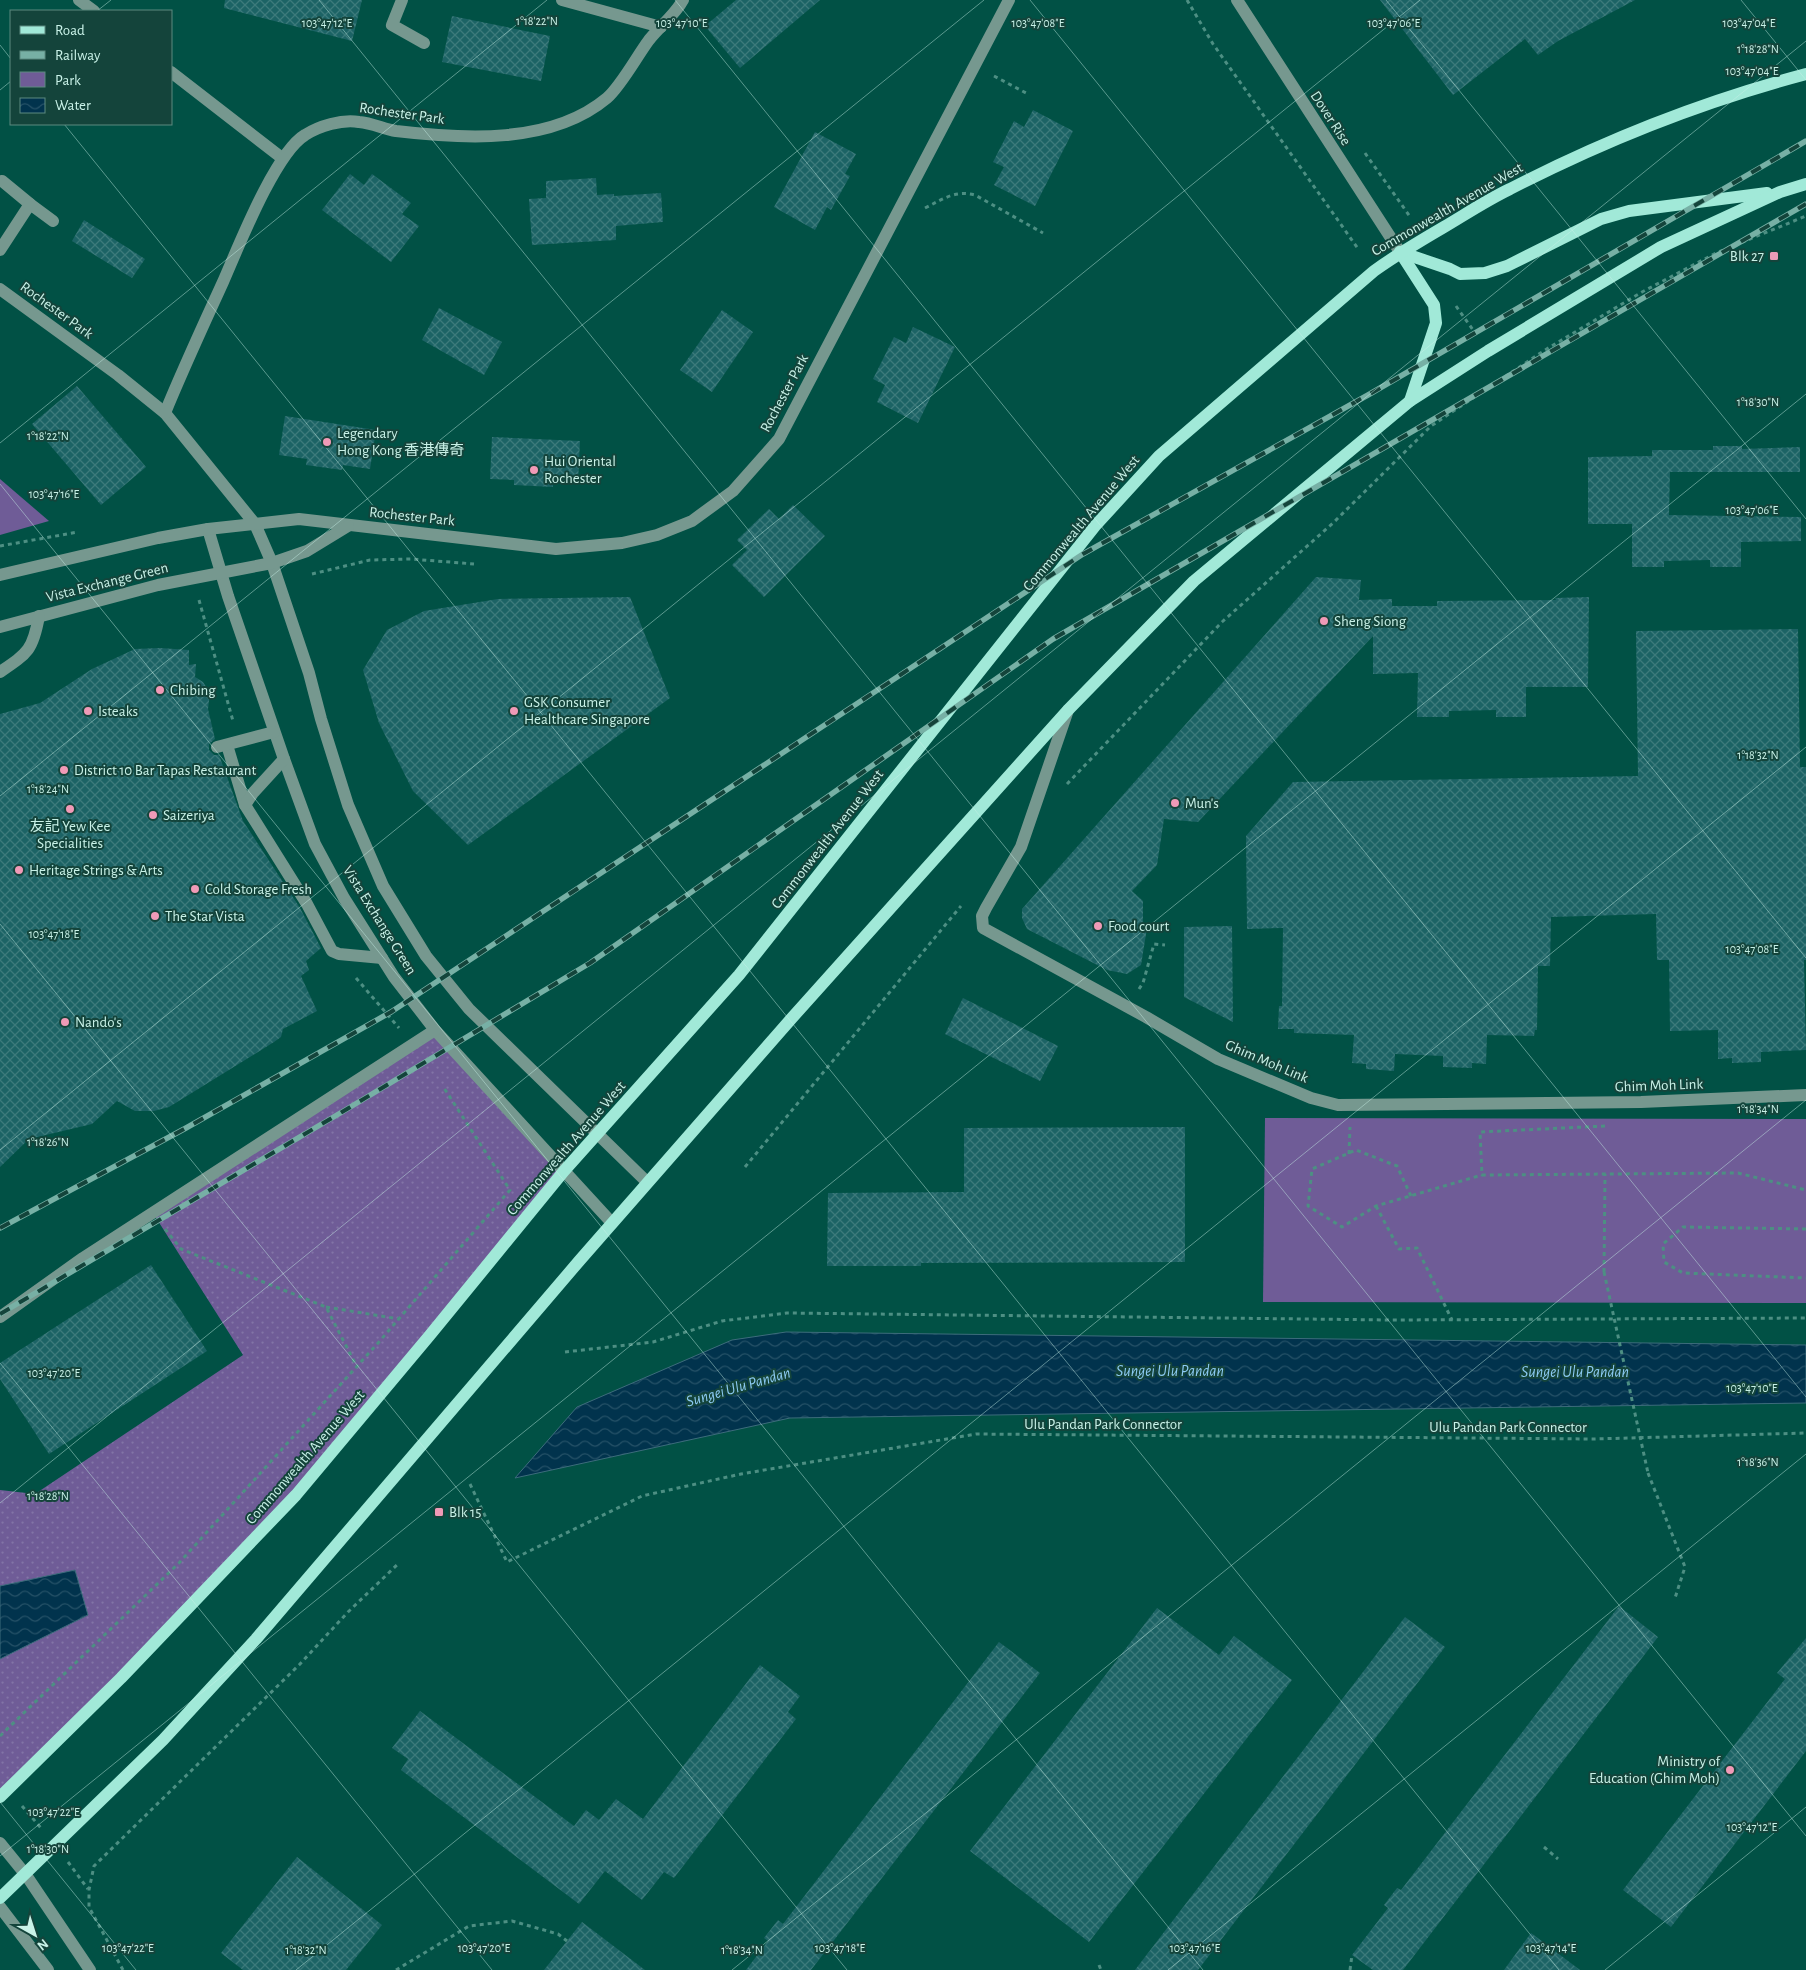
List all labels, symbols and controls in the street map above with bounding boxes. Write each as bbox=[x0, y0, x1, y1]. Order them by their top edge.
legend bbox=[10, 10, 172, 125]
text: 1°18'22"N bbox=[516, 15, 558, 27]
text: 103°47'12"E bbox=[302, 17, 352, 29]
text: 103°47'10"E bbox=[656, 17, 708, 29]
text: 103°47'08"E bbox=[1012, 17, 1065, 29]
text: 103°47'06"E bbox=[1368, 17, 1421, 29]
text: 103°47'04"E bbox=[1723, 17, 1776, 29]
text: Road bbox=[55, 23, 85, 38]
text: 1°18'28"N bbox=[1737, 43, 1779, 55]
text: Railway bbox=[55, 48, 101, 63]
text: 103°47'04"E bbox=[1726, 65, 1779, 77]
text: Park bbox=[55, 73, 81, 88]
street label: Dover Rise bbox=[1308, 88, 1354, 148]
text: Water bbox=[55, 98, 91, 113]
street label: Rochester Park bbox=[358, 100, 446, 127]
street label: Commonwealth Avenue West bbox=[1369, 160, 1526, 259]
place label: Blk 27 bbox=[1730, 249, 1764, 264]
marker: Blk 27 bbox=[1768, 250, 1780, 262]
street label: Rochester Park bbox=[18, 279, 96, 342]
street label: Rochester Park bbox=[758, 352, 811, 435]
text: 1°18'30"N bbox=[1737, 396, 1779, 408]
place label: Legendary Hong Kong 香港傳奇 bbox=[337, 426, 464, 458]
text: 1°18'22"N bbox=[27, 430, 69, 442]
marker: Legendary Hong Kong 香港傳奇 bbox=[321, 436, 333, 448]
street label: Commonwealth Avenue West bbox=[1020, 452, 1143, 594]
place label: Hui Oriental Rochester bbox=[544, 454, 616, 486]
marker: Hui Oriental Rochester bbox=[528, 464, 540, 476]
text: 103°47'16"E bbox=[29, 488, 80, 500]
text: 103°47'06"E bbox=[1726, 504, 1779, 516]
street label: Rochester Park bbox=[368, 505, 456, 528]
street label: Vista Exchange Green bbox=[45, 560, 170, 605]
place label: Sheng Siong bbox=[1334, 614, 1407, 629]
marker: Sheng Siong bbox=[1318, 615, 1330, 627]
place label: Chibing bbox=[170, 683, 216, 698]
marker: Chibing bbox=[154, 684, 166, 696]
place label: GSK Consumer Healthcare Singapore bbox=[524, 695, 650, 727]
place label: Isteaks bbox=[98, 704, 138, 719]
marker: Isteaks bbox=[82, 705, 94, 717]
marker: GSK Consumer Healthcare Singapore bbox=[508, 705, 520, 717]
text: 1°18'32"N bbox=[1737, 749, 1779, 761]
place label: District 10 Bar Tapas Restaurant bbox=[74, 763, 256, 778]
marker: District 10 Bar Tapas Restaurant bbox=[58, 764, 70, 776]
street label: Commonwealth Avenue West bbox=[769, 767, 886, 912]
text: 1°18'24"N bbox=[27, 783, 69, 795]
place label: Mun's bbox=[1185, 796, 1219, 811]
marker: Mun's bbox=[1169, 797, 1181, 809]
marker: 友記 Yew Kee Specialities bbox=[64, 803, 76, 815]
place label: Saizeriya bbox=[163, 808, 215, 823]
marker: Saizeriya bbox=[147, 809, 159, 821]
place label: 友記 Yew Kee Specialities bbox=[30, 818, 110, 851]
place label: Heritage Strings & Arts bbox=[29, 863, 163, 878]
street label: Vista Exchange Green bbox=[340, 863, 419, 977]
marker: Heritage Strings & Arts bbox=[13, 864, 25, 876]
place label: Cold Storage Fresh bbox=[205, 882, 312, 897]
marker: Cold Storage Fresh bbox=[189, 883, 201, 895]
place label: The Star Vista bbox=[165, 909, 245, 924]
marker: The Star Vista bbox=[149, 910, 161, 922]
place label: Food court bbox=[1108, 919, 1169, 934]
marker: Food court bbox=[1092, 920, 1104, 932]
text: 103°47'18"E bbox=[29, 928, 80, 940]
text: 103°47'08"E bbox=[1726, 943, 1779, 955]
place label: Nando's bbox=[75, 1015, 122, 1030]
marker: Nando's bbox=[59, 1016, 71, 1028]
street label: Ghim Moh Link bbox=[1223, 1037, 1311, 1086]
street label: Ghim Moh Link bbox=[1615, 1076, 1704, 1095]
street label: Commonwealth Avenue West bbox=[504, 1078, 629, 1218]
text: 1°18'34"N bbox=[1737, 1103, 1779, 1115]
text: 1°18'26"N bbox=[27, 1136, 69, 1148]
water label: Sungei Ulu Pandan bbox=[1116, 1363, 1224, 1379]
water label: Sungei Ulu Pandan bbox=[684, 1364, 792, 1410]
water label: Sungei Ulu Pandan bbox=[1521, 1364, 1629, 1380]
text: 103°47'20"E bbox=[28, 1367, 81, 1379]
text: 103°47'10"E bbox=[1726, 1382, 1778, 1394]
street label: Commonwealth Avenue West bbox=[243, 1387, 368, 1527]
street label: Ulu Pandan Park Connector bbox=[1024, 1417, 1182, 1432]
street label: Ulu Pandan Park Connector bbox=[1429, 1420, 1587, 1435]
text: 1°18'36"N bbox=[1737, 1456, 1779, 1468]
text: 1°18'28"N bbox=[27, 1490, 69, 1502]
place label: Blk 15 bbox=[449, 1505, 482, 1520]
marker: Blk 15 bbox=[433, 1506, 445, 1518]
place label: Ministry of Education (Ghim Moh) bbox=[1589, 1754, 1721, 1786]
marker: Ministry of Education (Ghim Moh) bbox=[1724, 1764, 1736, 1776]
text: 103°47'22"E bbox=[28, 1806, 80, 1818]
text: 103°47'12"E bbox=[1727, 1821, 1777, 1833]
text: 1°18'30"N bbox=[27, 1843, 69, 1855]
north arrow bbox=[10, 1910, 60, 1960]
text: N bbox=[34, 1936, 51, 1953]
text: 103°47'22"E bbox=[102, 1942, 154, 1954]
text: 103°47'20"E bbox=[458, 1942, 511, 1954]
text: 103°47'18"E bbox=[815, 1942, 866, 1954]
text: 103°47'16"E bbox=[1170, 1942, 1221, 1954]
text: 103°47'14"E bbox=[1526, 1942, 1577, 1954]
text: 1°18'32"N bbox=[285, 1944, 327, 1956]
text: 1°18'34"N bbox=[721, 1944, 763, 1956]

